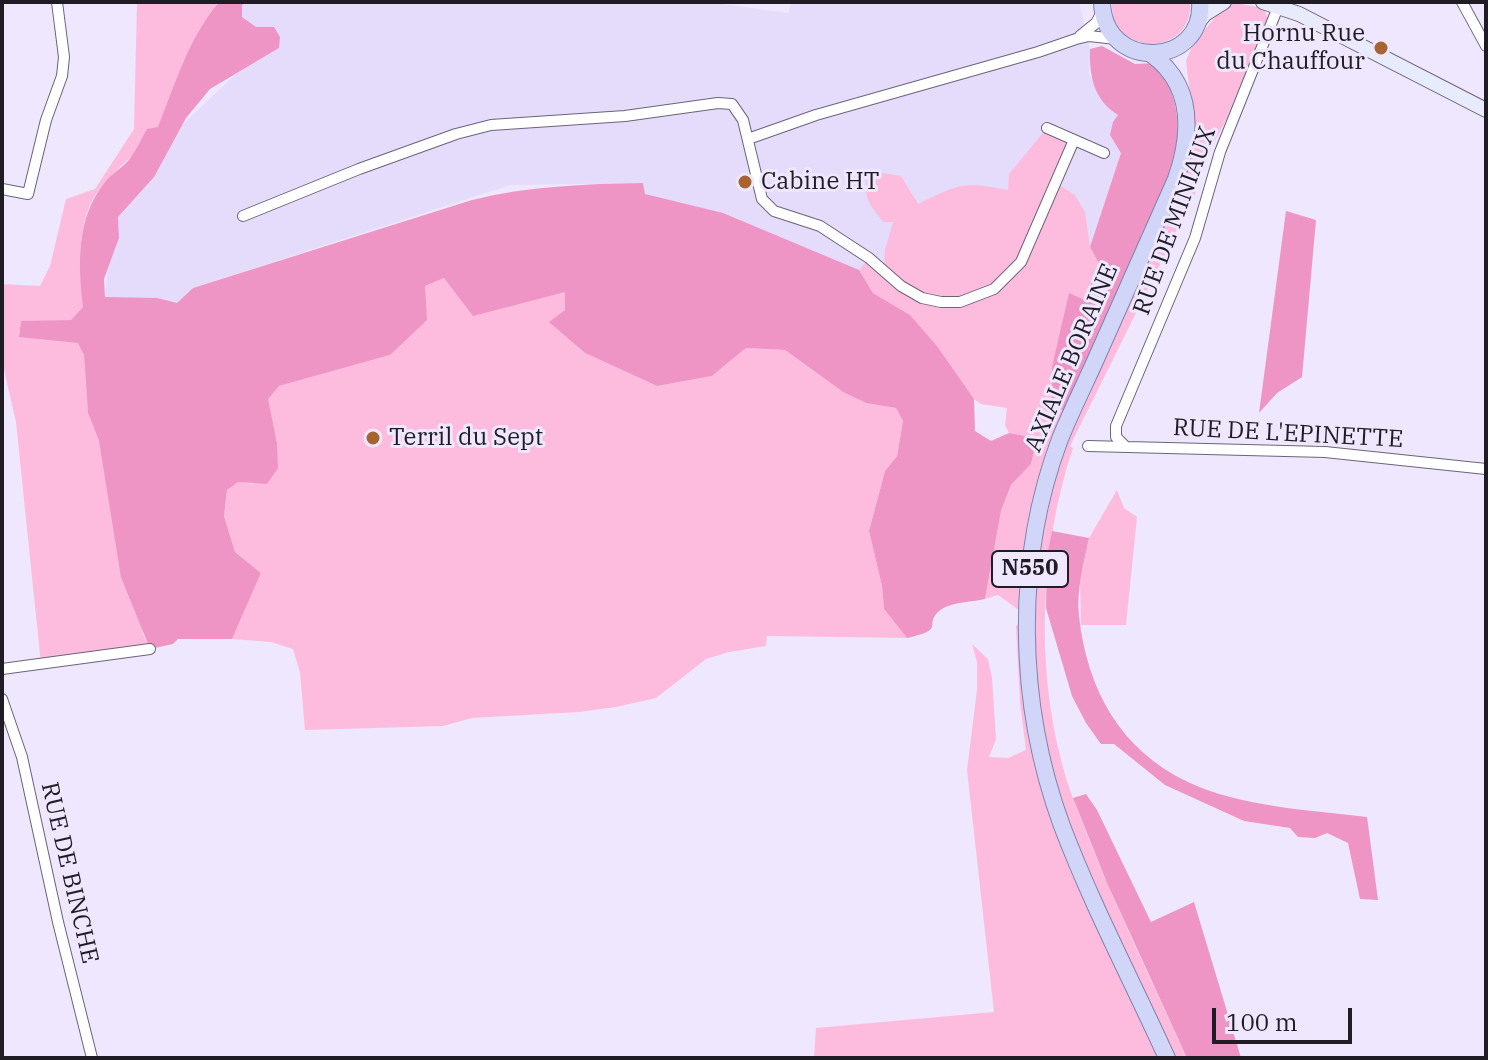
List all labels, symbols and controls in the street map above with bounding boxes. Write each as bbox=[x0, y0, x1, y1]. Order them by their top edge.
place label: Hornu Rue du Chauffour bbox=[1216, 20, 1365, 76]
marker: Hornu Rue du Chauffour bbox=[1372, 39, 1390, 57]
street label: RUE DE MINIAUX bbox=[1128, 123, 1222, 319]
place label: Cabine HT bbox=[761, 168, 879, 196]
marker: Cabine HT bbox=[736, 173, 754, 191]
street label: AXIALE BORAINE bbox=[1019, 260, 1125, 456]
street label: RUE DE L'EPINETTE bbox=[1172, 414, 1404, 454]
place label: Terril du Sept bbox=[389, 424, 543, 452]
marker: Terril du Sept bbox=[364, 429, 382, 447]
road number: N550 bbox=[992, 551, 1068, 587]
street label: RUE DE BINCHE bbox=[34, 780, 104, 966]
scale bar bbox=[1216, 992, 1356, 1042]
text: 100 m bbox=[1226, 1006, 1298, 1038]

